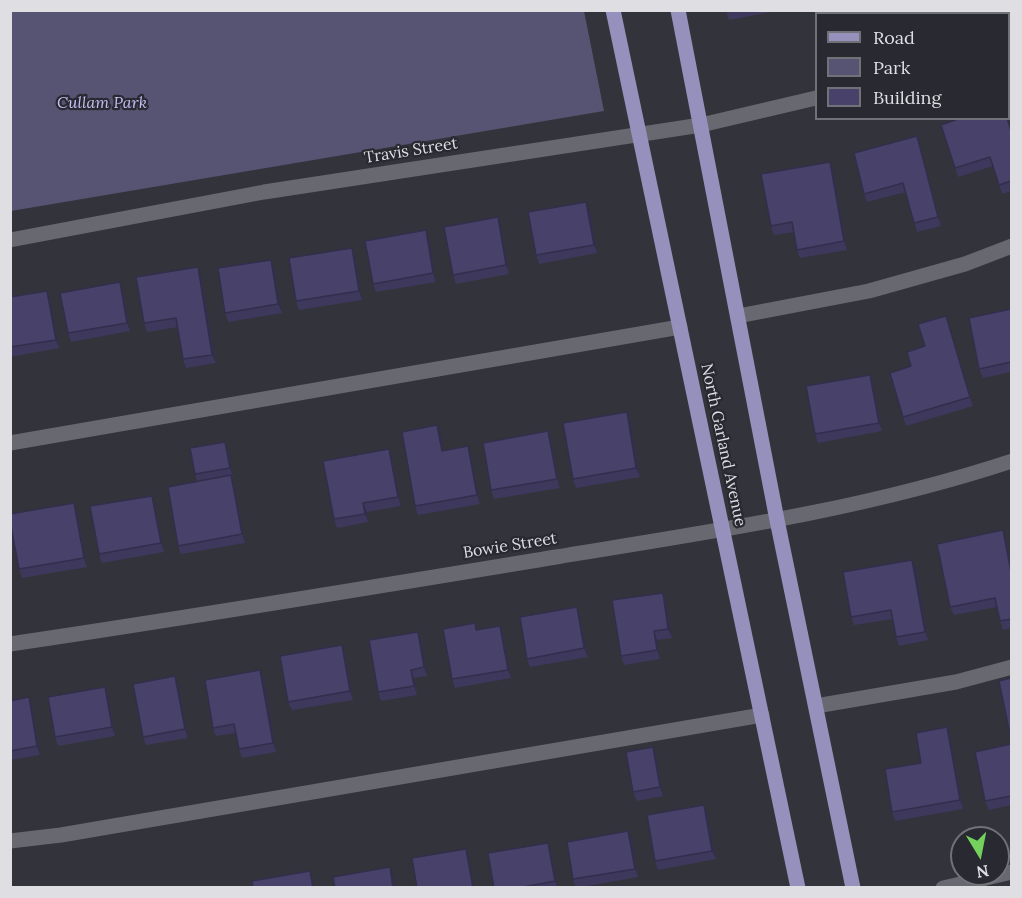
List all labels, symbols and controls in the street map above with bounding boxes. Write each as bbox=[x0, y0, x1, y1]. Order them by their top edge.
legend bbox=[815, 12, 1010, 120]
text: Road bbox=[873, 26, 915, 49]
text: Park bbox=[873, 56, 910, 79]
text: Building bbox=[873, 86, 941, 109]
park label: Cullam Park bbox=[57, 93, 147, 113]
street label: Travis Street bbox=[363, 134, 459, 168]
street label: North Garland Avenue bbox=[696, 362, 750, 528]
street label: Bowie Street bbox=[462, 529, 558, 563]
north arrow bbox=[950, 826, 1010, 886]
text: N bbox=[975, 861, 991, 883]

